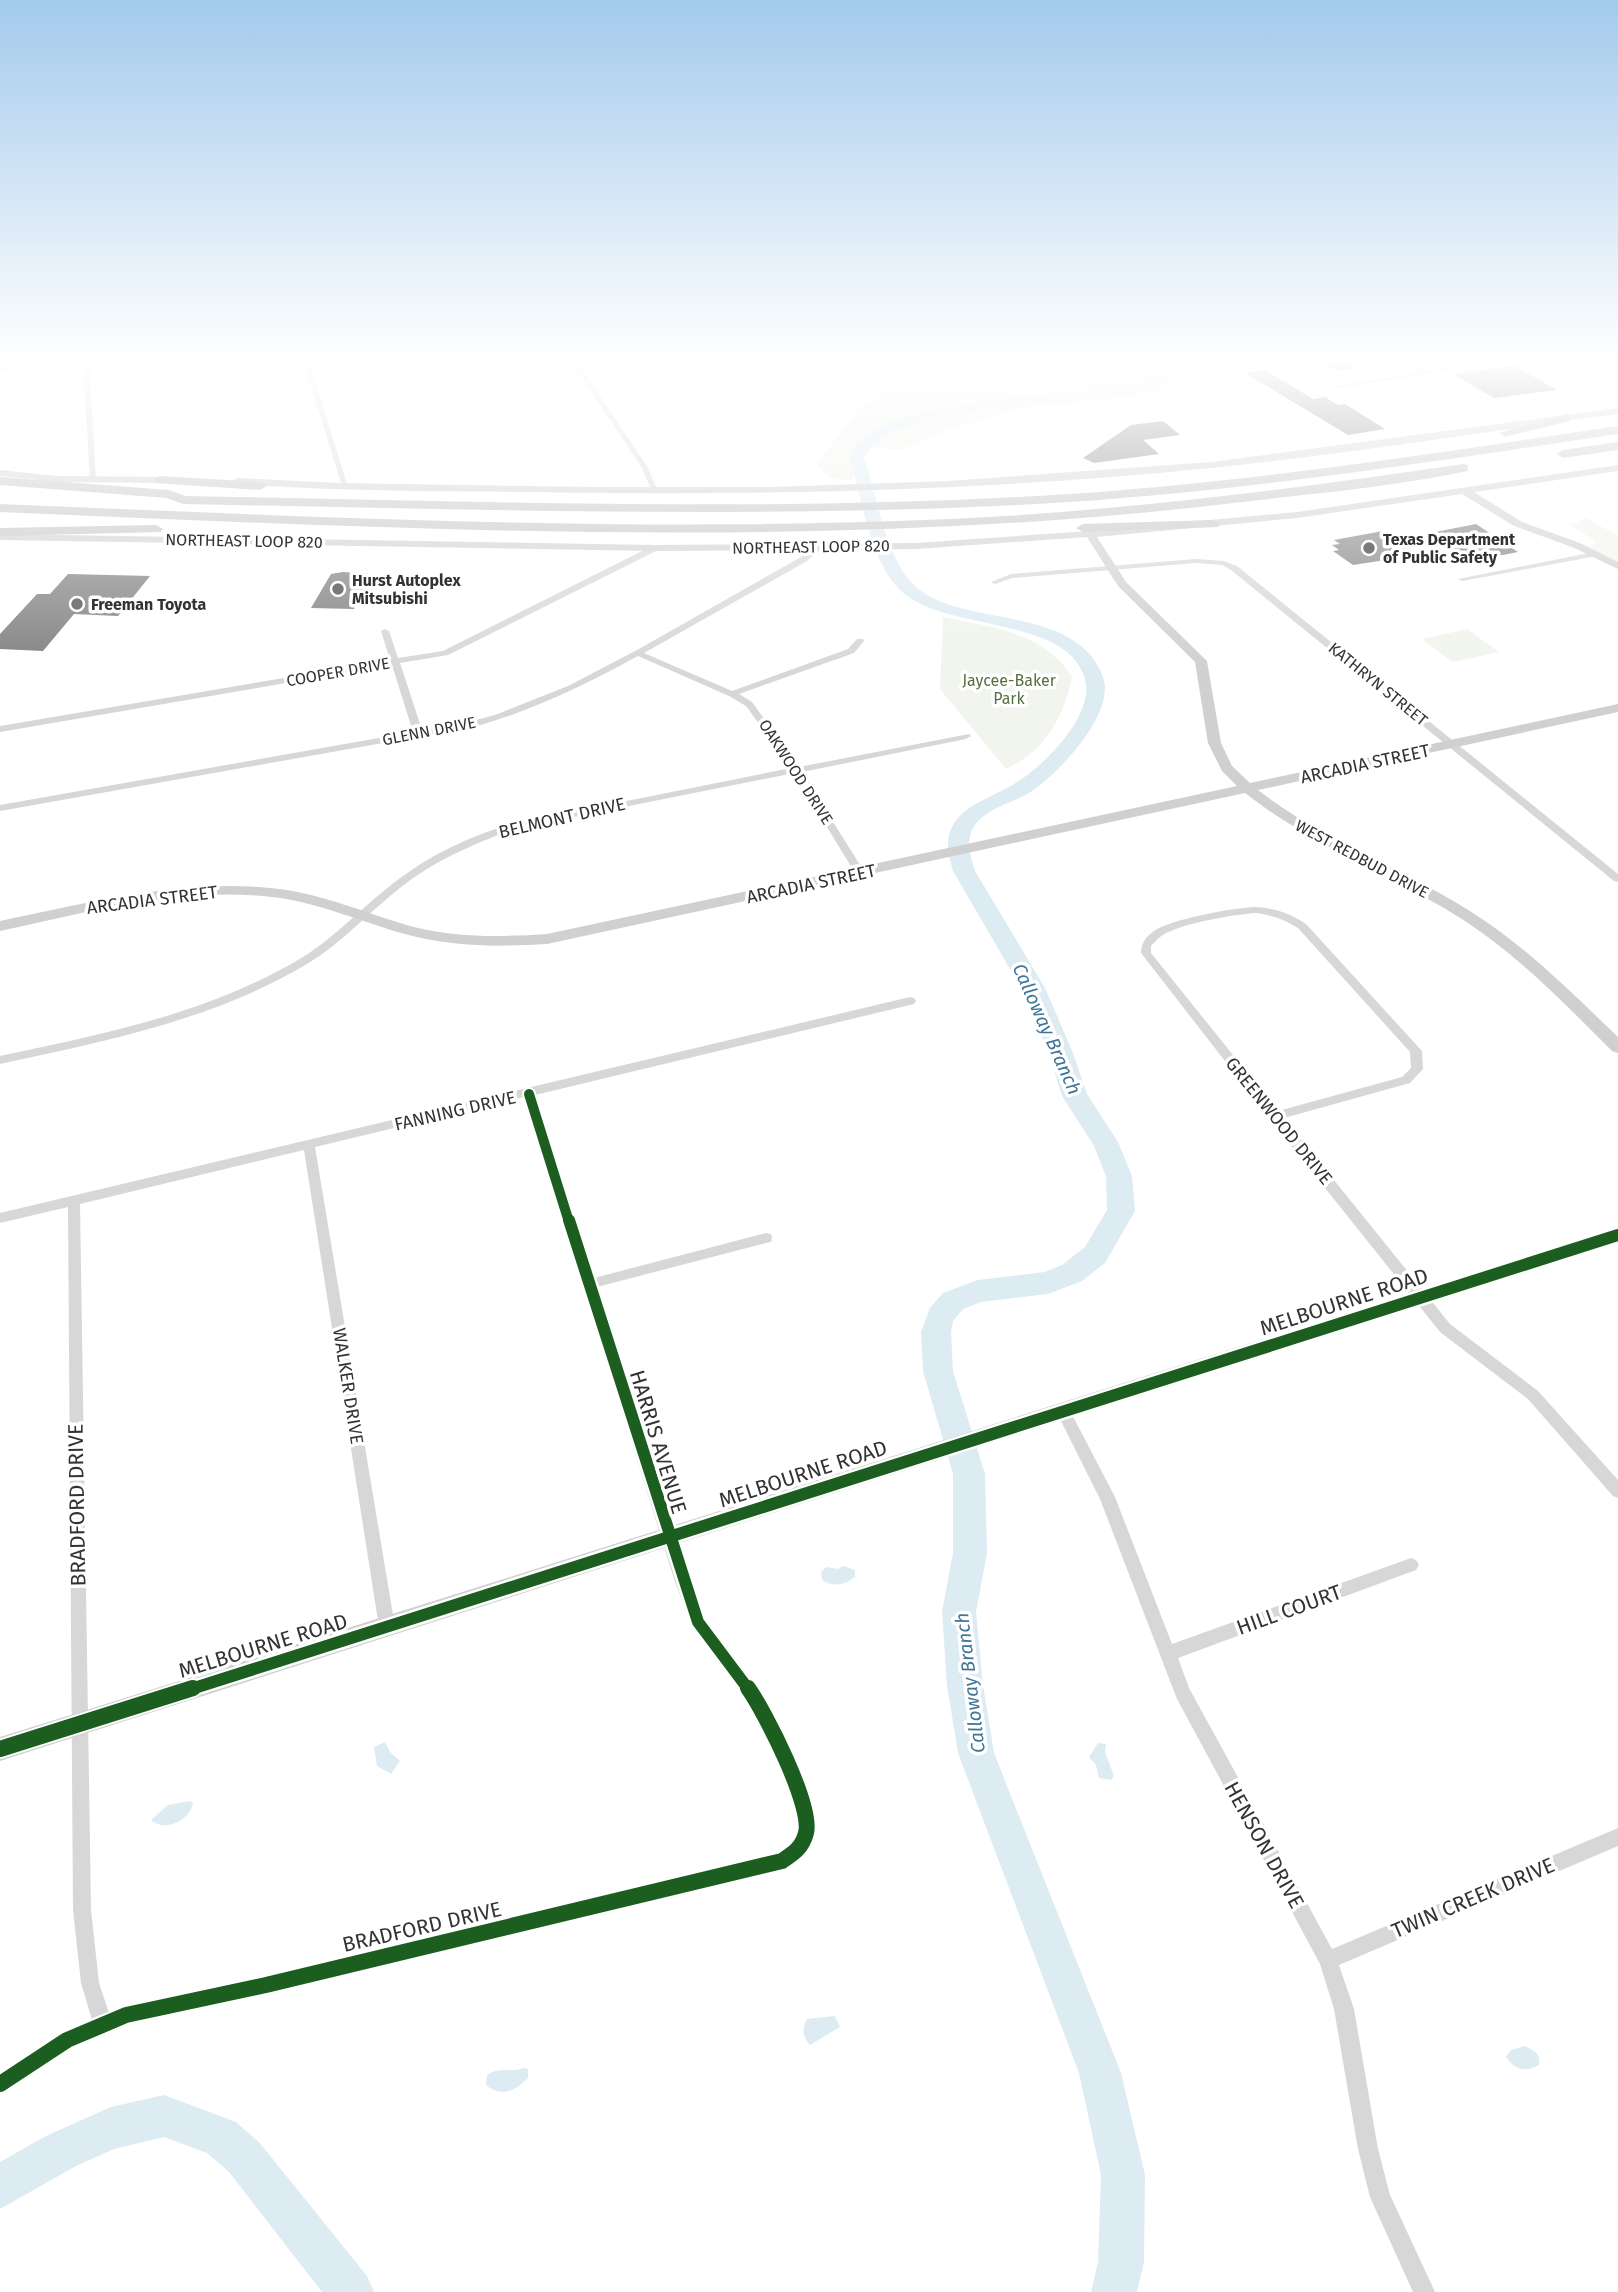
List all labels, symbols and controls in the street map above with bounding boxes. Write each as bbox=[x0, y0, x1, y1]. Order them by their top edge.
street label: NORTHEAST LOOP 820 bbox=[165, 530, 323, 552]
place label: Texas Department of Public Safety bbox=[1383, 530, 1516, 567]
street label: NORTHEAST LOOP 820 bbox=[732, 536, 890, 558]
marker: Texas Department of Public Safety bbox=[1361, 540, 1377, 556]
place label: Hurst Autoplex Mitsubishi bbox=[352, 571, 461, 608]
marker: Hurst Autoplex Mitsubishi bbox=[330, 581, 346, 597]
place label: Freeman Toyota bbox=[91, 595, 207, 614]
marker: Freeman Toyota bbox=[69, 596, 85, 612]
street label: KATHRYN STREET bbox=[1325, 638, 1432, 730]
street label: COOPER DRIVE bbox=[285, 654, 391, 690]
park label: Jaycee-Baker Park bbox=[962, 671, 1057, 708]
street label: GLENN DRIVE bbox=[381, 713, 477, 749]
street label: OAKWOOD DRIVE bbox=[755, 716, 837, 828]
street label: ARCADIA STREET bbox=[1298, 739, 1432, 788]
street label: BELMONT DRIVE bbox=[496, 793, 628, 843]
street label: WEST REDBUD DRIVE bbox=[1292, 816, 1432, 902]
street label: ARCADIA STREET bbox=[744, 859, 878, 908]
street label: ARCADIA STREET bbox=[85, 881, 219, 919]
water label: Calloway Branch bbox=[1008, 960, 1086, 1098]
street label: GREENWOOD DRIVE bbox=[1221, 1053, 1337, 1189]
street label: FANNING DRIVE bbox=[392, 1086, 518, 1136]
street label: MELBOURNE ROAD bbox=[1257, 1263, 1431, 1341]
street label: WALKER DRIVE bbox=[328, 1326, 368, 1446]
street label: HARRIS AVENUE bbox=[624, 1367, 692, 1517]
street label: BRADFORD DRIVE bbox=[63, 1423, 91, 1587]
street label: MELBOURNE ROAD bbox=[716, 1435, 890, 1513]
street label: HILL COURT bbox=[1233, 1579, 1345, 1641]
street label: MELBOURNE ROAD bbox=[175, 1608, 351, 1684]
water label: Calloway Branch bbox=[950, 1612, 990, 1754]
street label: HENSON DRIVE bbox=[1218, 1777, 1310, 1913]
street label: TWIN CREEK DRIVE bbox=[1388, 1852, 1558, 1944]
street label: BRADFORD DRIVE bbox=[340, 1896, 504, 1958]

